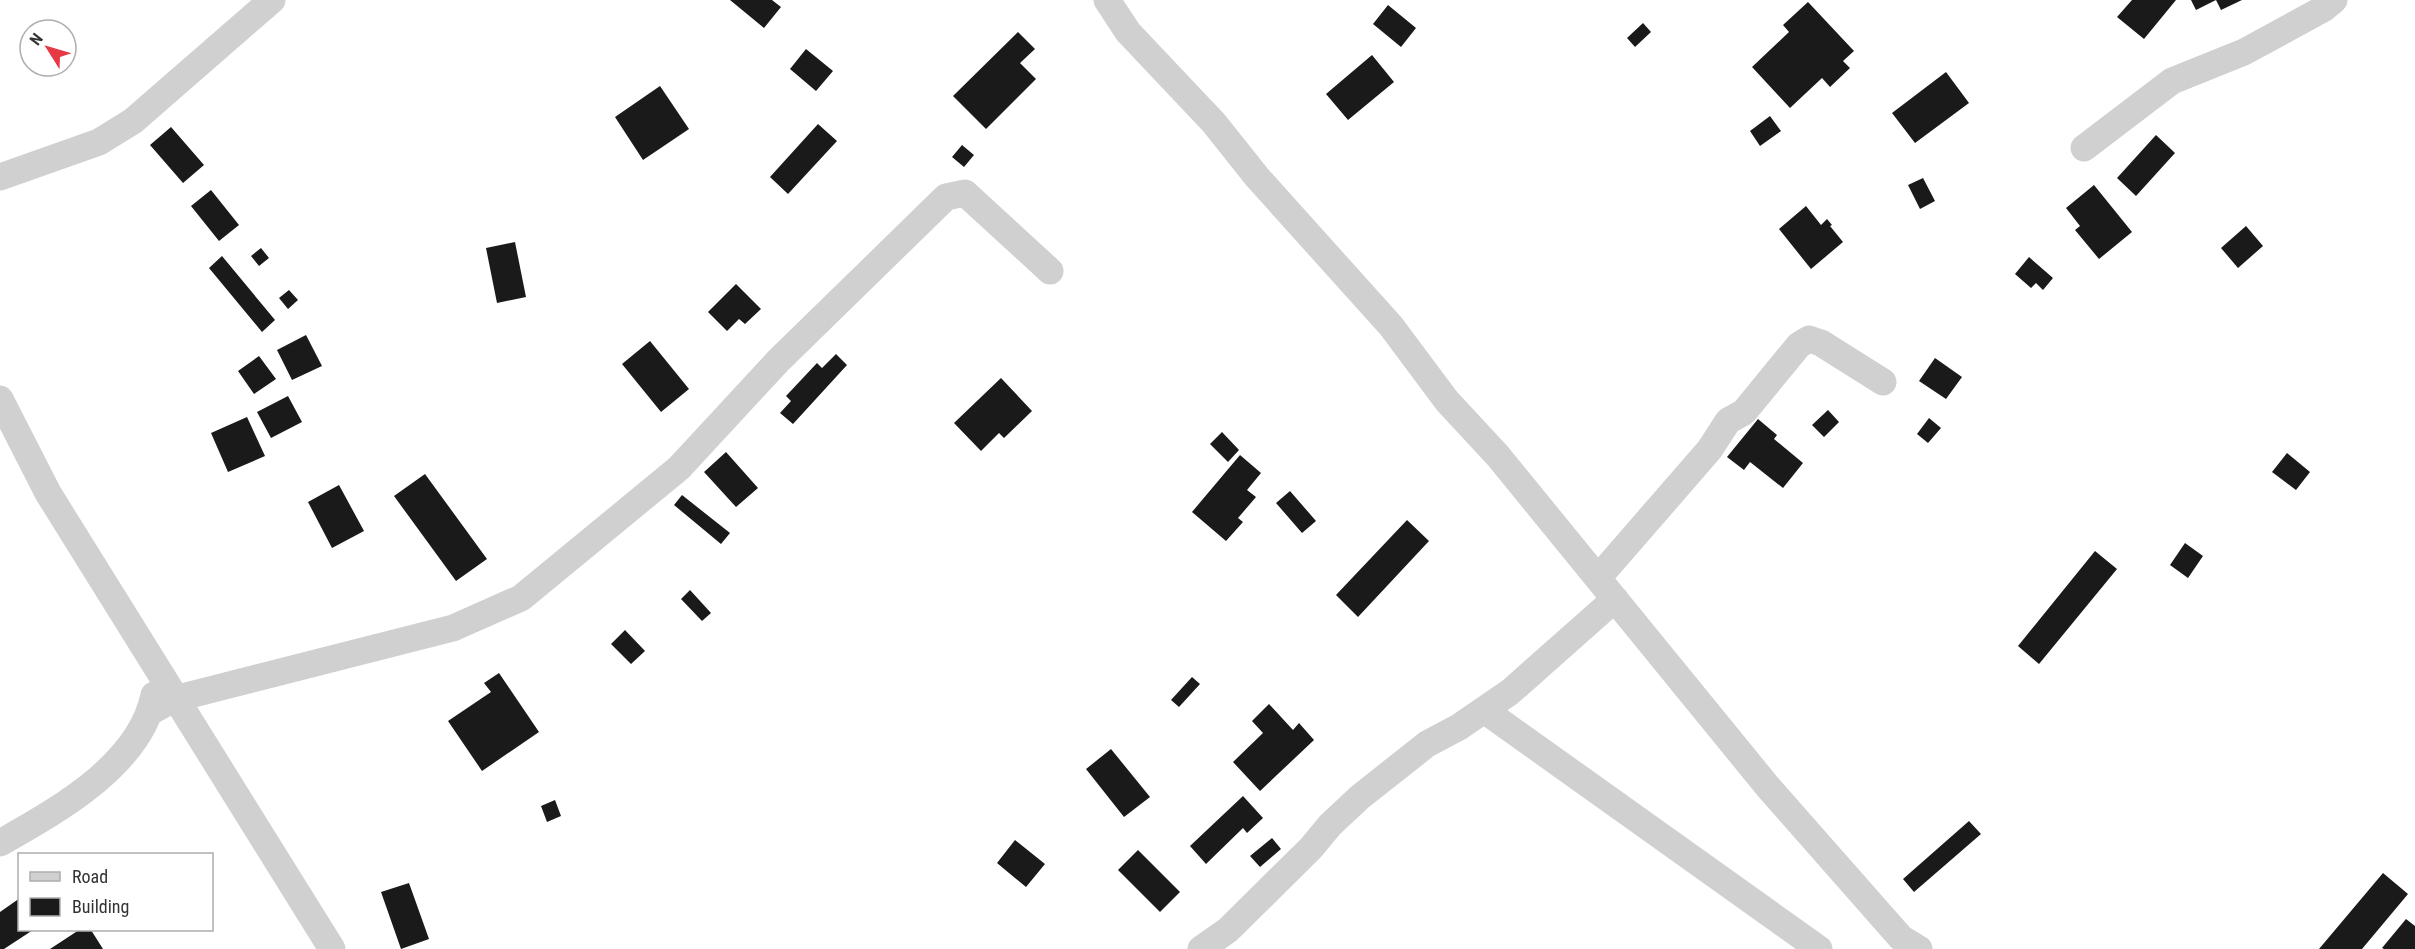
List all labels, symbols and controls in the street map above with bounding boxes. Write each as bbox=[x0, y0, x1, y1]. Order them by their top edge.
north arrow bbox=[18, 18, 78, 78]
text: N bbox=[26, 30, 47, 49]
legend bbox=[18, 853, 213, 931]
text: Road bbox=[72, 866, 108, 887]
text: Building bbox=[72, 896, 129, 917]

